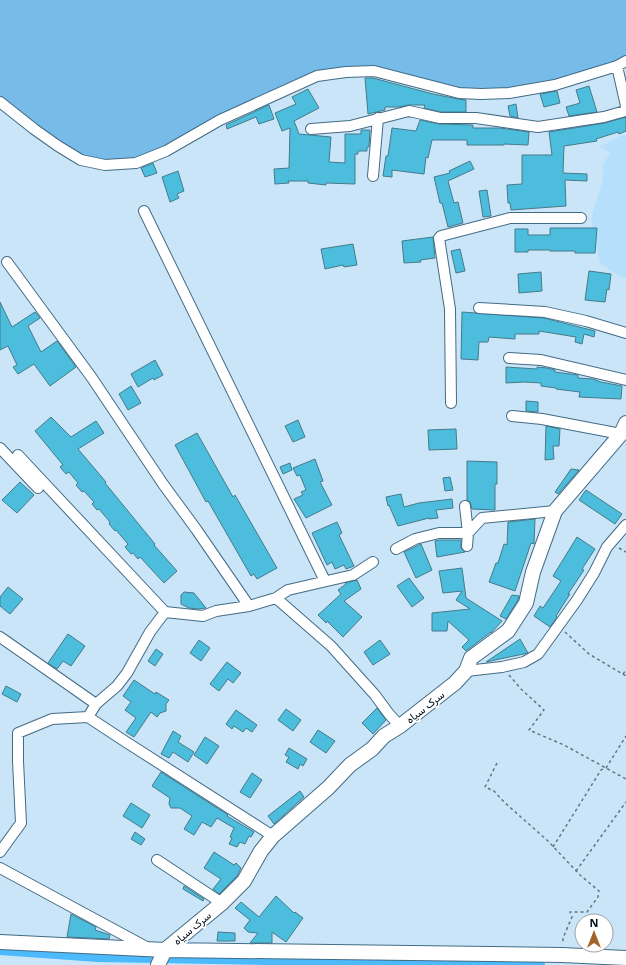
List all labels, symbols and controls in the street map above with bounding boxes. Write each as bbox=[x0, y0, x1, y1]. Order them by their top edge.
street label: سرک سیاه bbox=[402, 687, 447, 726]
street label: سرک سیاه bbox=[170, 907, 214, 948]
north arrow bbox=[574, 913, 614, 953]
text: N bbox=[590, 915, 598, 930]

